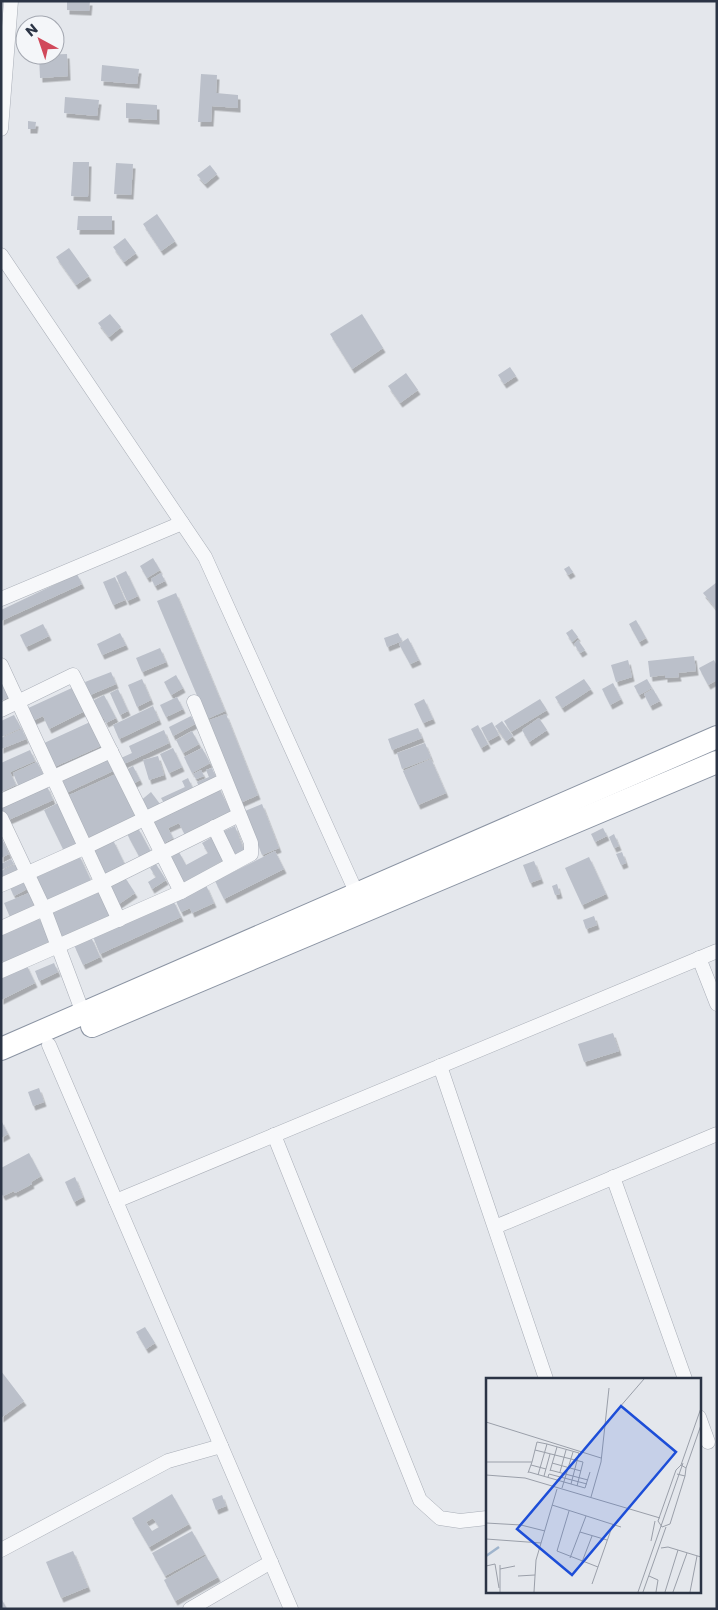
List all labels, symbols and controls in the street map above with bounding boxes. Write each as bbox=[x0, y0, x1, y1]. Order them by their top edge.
north arrow bbox=[15, 15, 65, 65]
text: N bbox=[21, 19, 42, 41]
inset map bbox=[486, 1378, 700, 1592]

